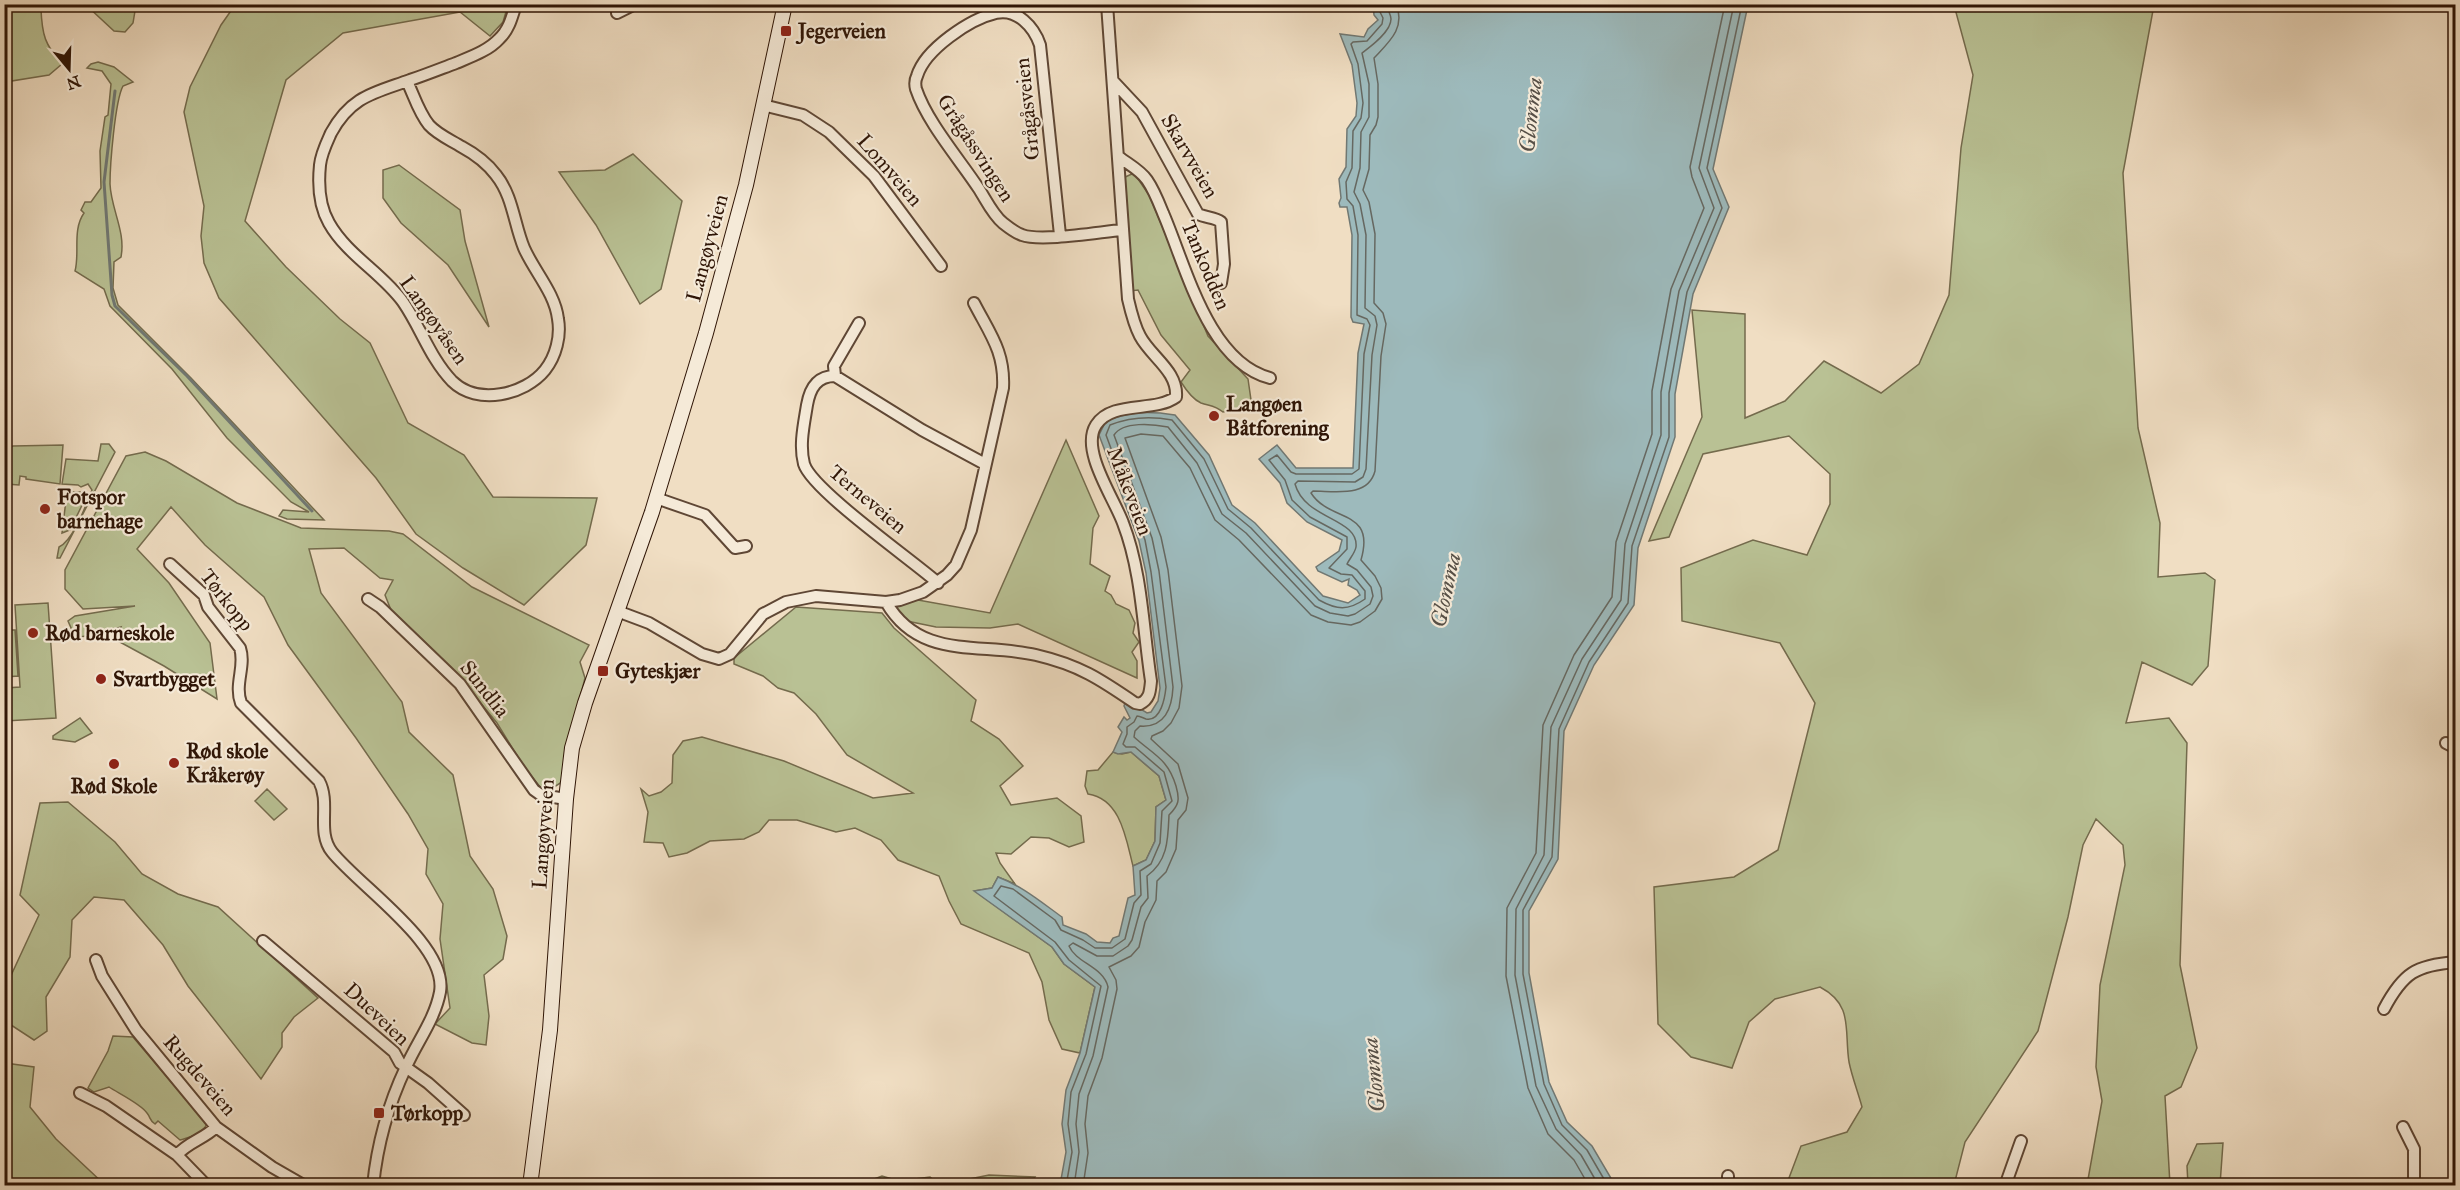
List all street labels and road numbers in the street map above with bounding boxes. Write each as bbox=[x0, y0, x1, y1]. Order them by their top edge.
street label: Grågåsveien bbox=[1009, 57, 1045, 161]
street label: Grågåssvingen bbox=[932, 89, 1020, 207]
street label: Skarvveien bbox=[1155, 109, 1225, 203]
street label: Lomveien bbox=[851, 128, 929, 212]
street label: Langøyveien bbox=[680, 191, 734, 305]
street label: Tankodden bbox=[1176, 216, 1236, 314]
street label: Langøyåsen bbox=[394, 271, 474, 369]
street label: Måkeveien bbox=[1101, 443, 1159, 539]
street label: Terneveien bbox=[824, 459, 912, 539]
street label: Tørkopp bbox=[194, 564, 260, 636]
street label: Sundlia bbox=[455, 655, 515, 723]
street label: Langøyveien bbox=[526, 778, 560, 890]
street label: Dueveien bbox=[339, 977, 415, 1051]
street label: Rugdeveien bbox=[158, 1029, 242, 1121]

